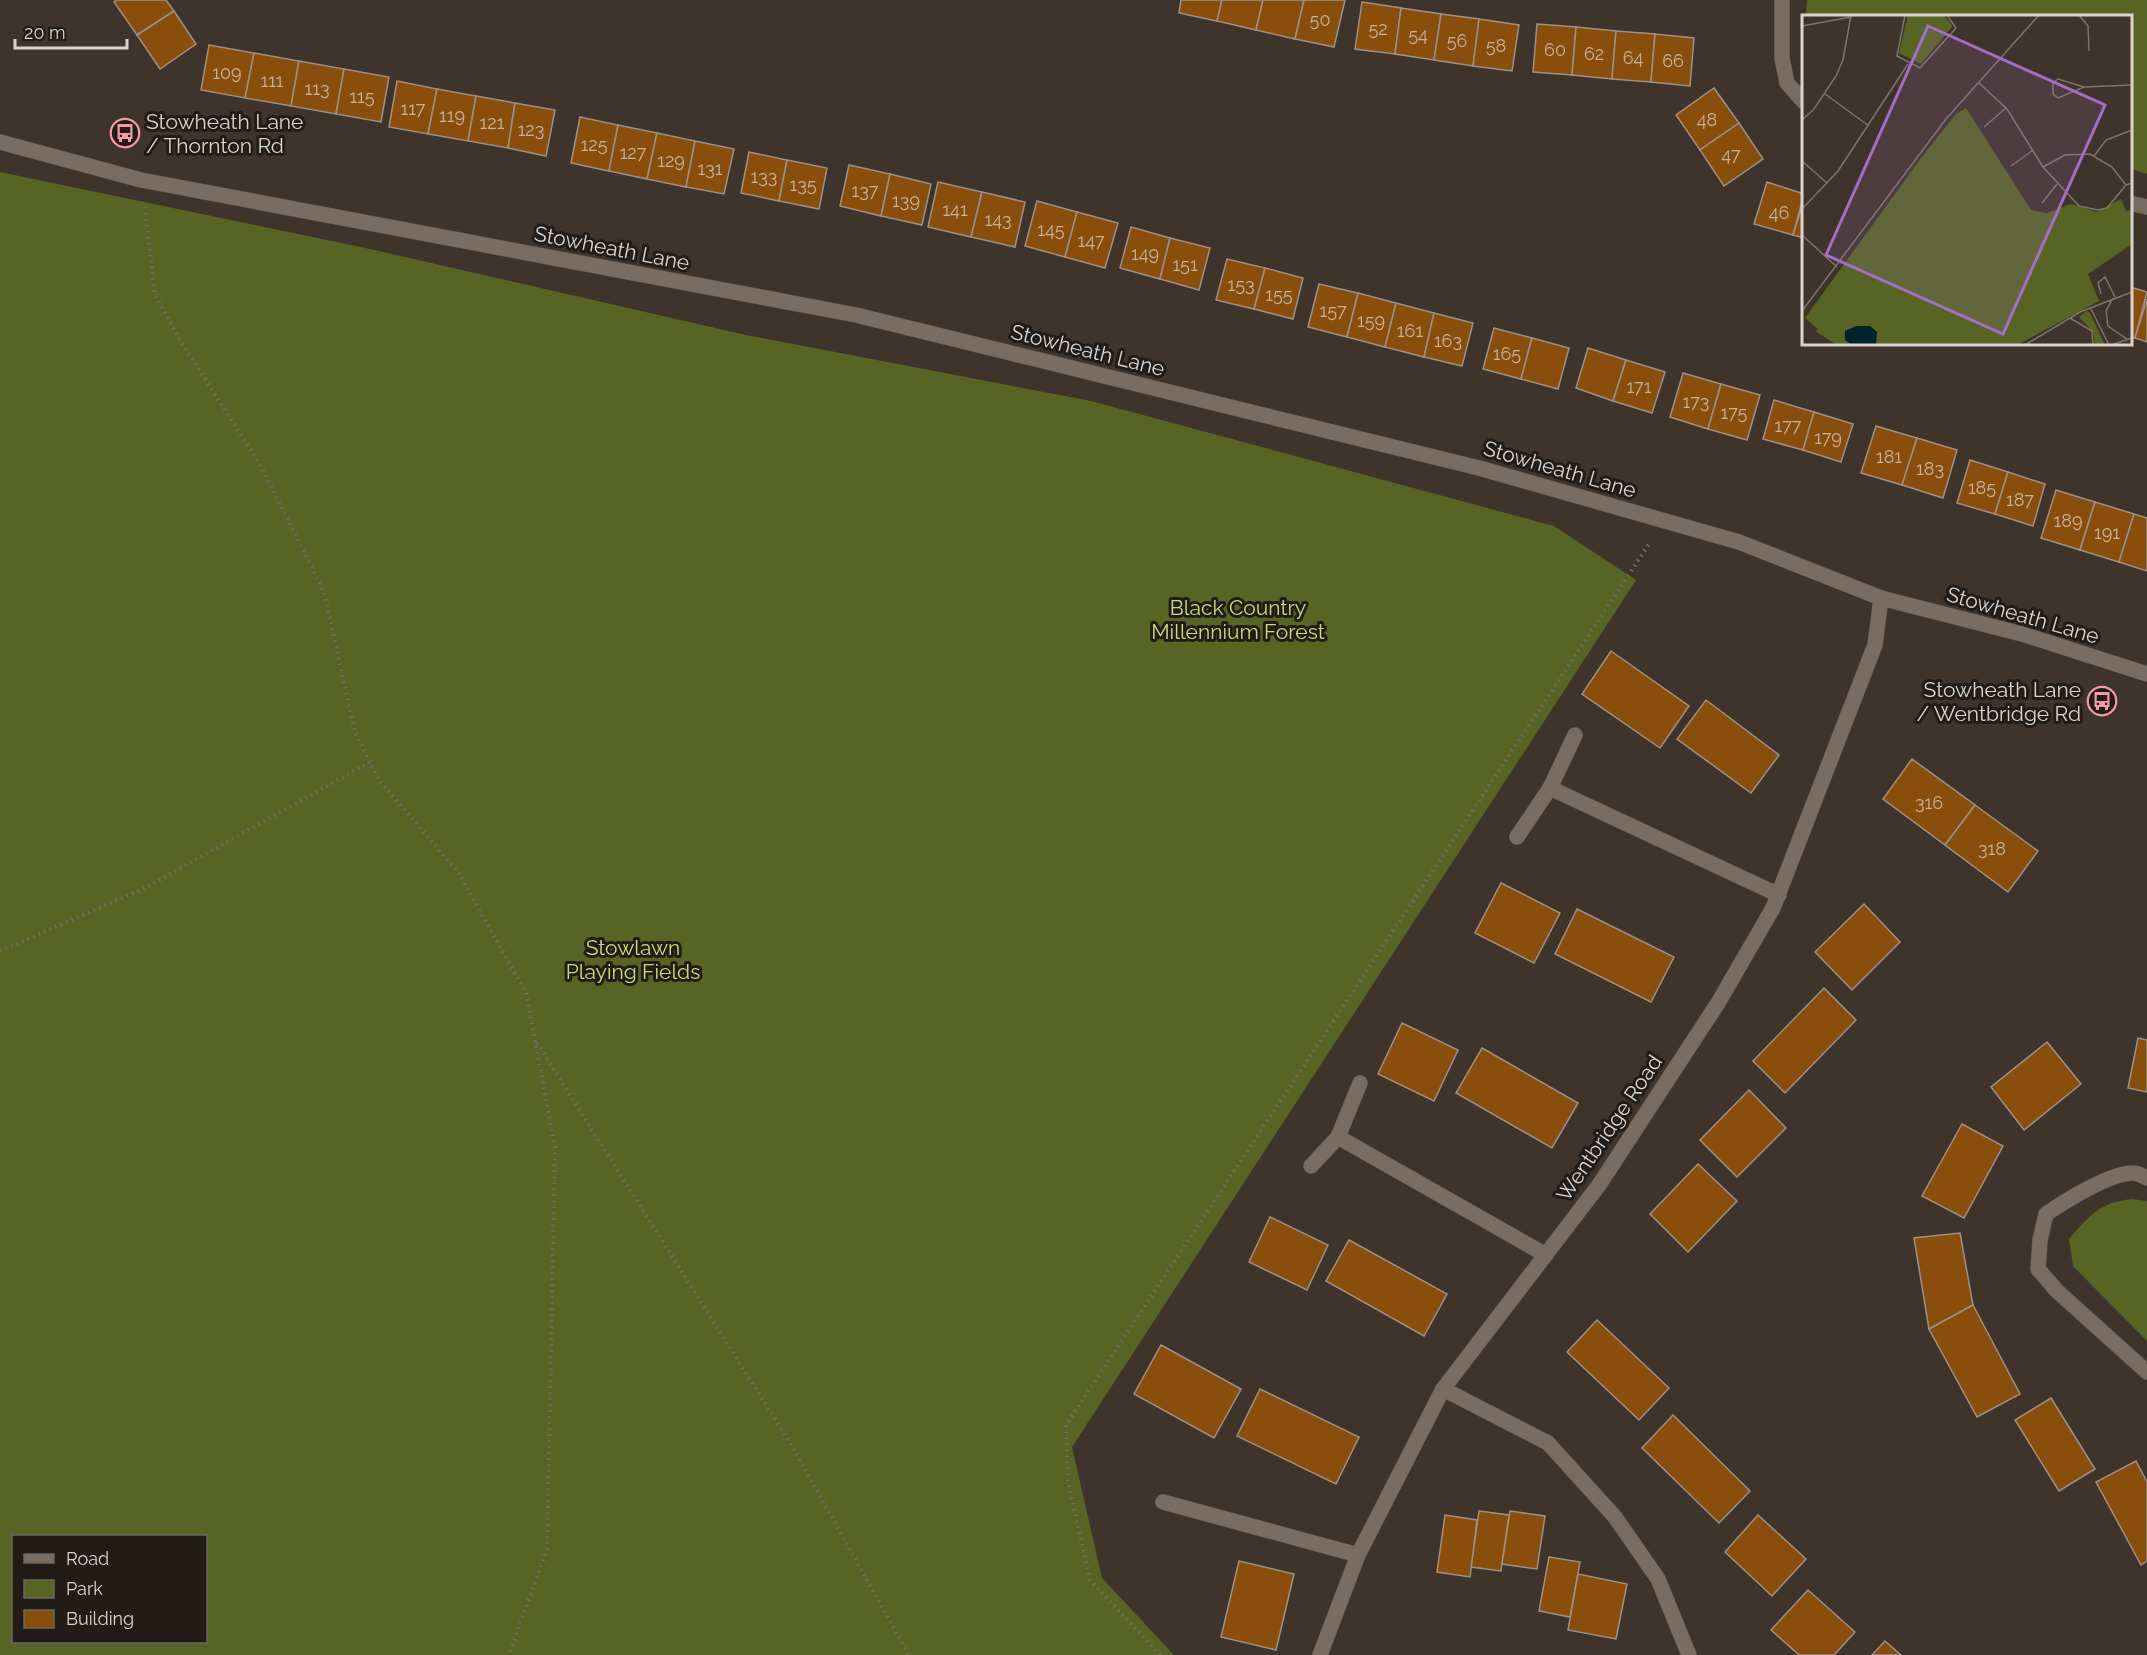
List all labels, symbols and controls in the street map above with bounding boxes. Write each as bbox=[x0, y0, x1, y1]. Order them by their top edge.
house number: 50 bbox=[1310, 9, 1330, 30]
scale bar bbox=[15, 12, 128, 50]
inset map bbox=[1802, 15, 2132, 345]
house number: 52 bbox=[1368, 18, 1388, 39]
text: 20 m bbox=[24, 22, 66, 43]
house number: 54 bbox=[1408, 24, 1428, 45]
house number: 56 bbox=[1447, 30, 1467, 51]
house number: 58 bbox=[1486, 35, 1506, 56]
house number: 60 bbox=[1544, 39, 1566, 60]
house number: 62 bbox=[1584, 43, 1604, 64]
house number: 64 bbox=[1623, 47, 1644, 68]
house number: 66 bbox=[1662, 50, 1684, 71]
house number: 109 bbox=[212, 62, 242, 83]
house number: 111 bbox=[260, 70, 284, 91]
house number: 113 bbox=[304, 78, 330, 99]
house number: 115 bbox=[349, 86, 375, 107]
house number: 117 bbox=[401, 98, 426, 119]
house number: 119 bbox=[439, 105, 465, 126]
place label: Stowheath Lane / Thornton Rd bbox=[146, 109, 303, 158]
house number: 48 bbox=[1697, 109, 1717, 130]
house number: 121 bbox=[480, 112, 505, 133]
bus stop icon: Stowheath Lane / Thornton Rd bbox=[109, 117, 141, 149]
house number: 123 bbox=[518, 119, 544, 140]
house number: 125 bbox=[581, 134, 608, 155]
house number: 127 bbox=[620, 142, 647, 163]
house number: 47 bbox=[1721, 144, 1741, 165]
house number: 129 bbox=[657, 150, 685, 171]
house number: 131 bbox=[697, 158, 723, 179]
house number: 133 bbox=[751, 166, 777, 187]
house number: 135 bbox=[789, 174, 817, 195]
house number: 137 bbox=[852, 180, 879, 201]
house number: 139 bbox=[892, 190, 920, 211]
house number: 141 bbox=[942, 199, 968, 220]
house number: 46 bbox=[1769, 202, 1789, 223]
house number: 143 bbox=[984, 209, 1012, 230]
house number: 145 bbox=[1037, 219, 1065, 240]
street label: Stowheath Lane bbox=[532, 221, 692, 275]
house number: 147 bbox=[1077, 230, 1105, 251]
house number: 149 bbox=[1131, 243, 1159, 264]
house number: 151 bbox=[1172, 254, 1198, 275]
house number: 153 bbox=[1227, 274, 1255, 295]
house number: 155 bbox=[1265, 284, 1293, 305]
house number: 157 bbox=[1319, 300, 1347, 321]
house number: 159 bbox=[1357, 310, 1385, 331]
street label: Stowheath Lane bbox=[1009, 319, 1167, 381]
house number: 161 bbox=[1397, 320, 1423, 341]
house number: 163 bbox=[1434, 330, 1462, 351]
house number: 165 bbox=[1493, 343, 1521, 364]
house number: 171 bbox=[1627, 376, 1652, 397]
house number: 173 bbox=[1683, 391, 1709, 412]
house number: 175 bbox=[1721, 402, 1748, 423]
house number: 177 bbox=[1775, 415, 1802, 436]
house number: 179 bbox=[1814, 427, 1842, 448]
street label: Stowheath Lane bbox=[1481, 435, 1639, 503]
house number: 181 bbox=[1876, 446, 1902, 467]
house number: 183 bbox=[1916, 458, 1944, 479]
house number: 185 bbox=[1968, 477, 1996, 498]
house number: 187 bbox=[2006, 489, 2034, 510]
house number: 189 bbox=[2054, 510, 2082, 531]
house number: 191 bbox=[2094, 522, 2120, 543]
street label: Stowheath Lane bbox=[1944, 581, 2102, 649]
park label: Black Country Millennium Forest bbox=[1151, 595, 1325, 644]
place label: Stowheath Lane / Wentbridge Rd bbox=[1917, 677, 2081, 726]
bus stop icon: Stowheath Lane / Wentbridge Rd bbox=[2086, 685, 2118, 717]
house number: 316 bbox=[1915, 792, 1943, 813]
house number: 318 bbox=[1978, 838, 2006, 859]
park label: Stowlawn Playing Fields bbox=[566, 935, 700, 984]
street label: Wentbridge Road bbox=[1551, 1050, 1667, 1206]
legend bbox=[12, 1535, 207, 1643]
text: Road bbox=[66, 1548, 109, 1569]
text: Park bbox=[66, 1578, 103, 1599]
text: Building bbox=[66, 1608, 134, 1629]

